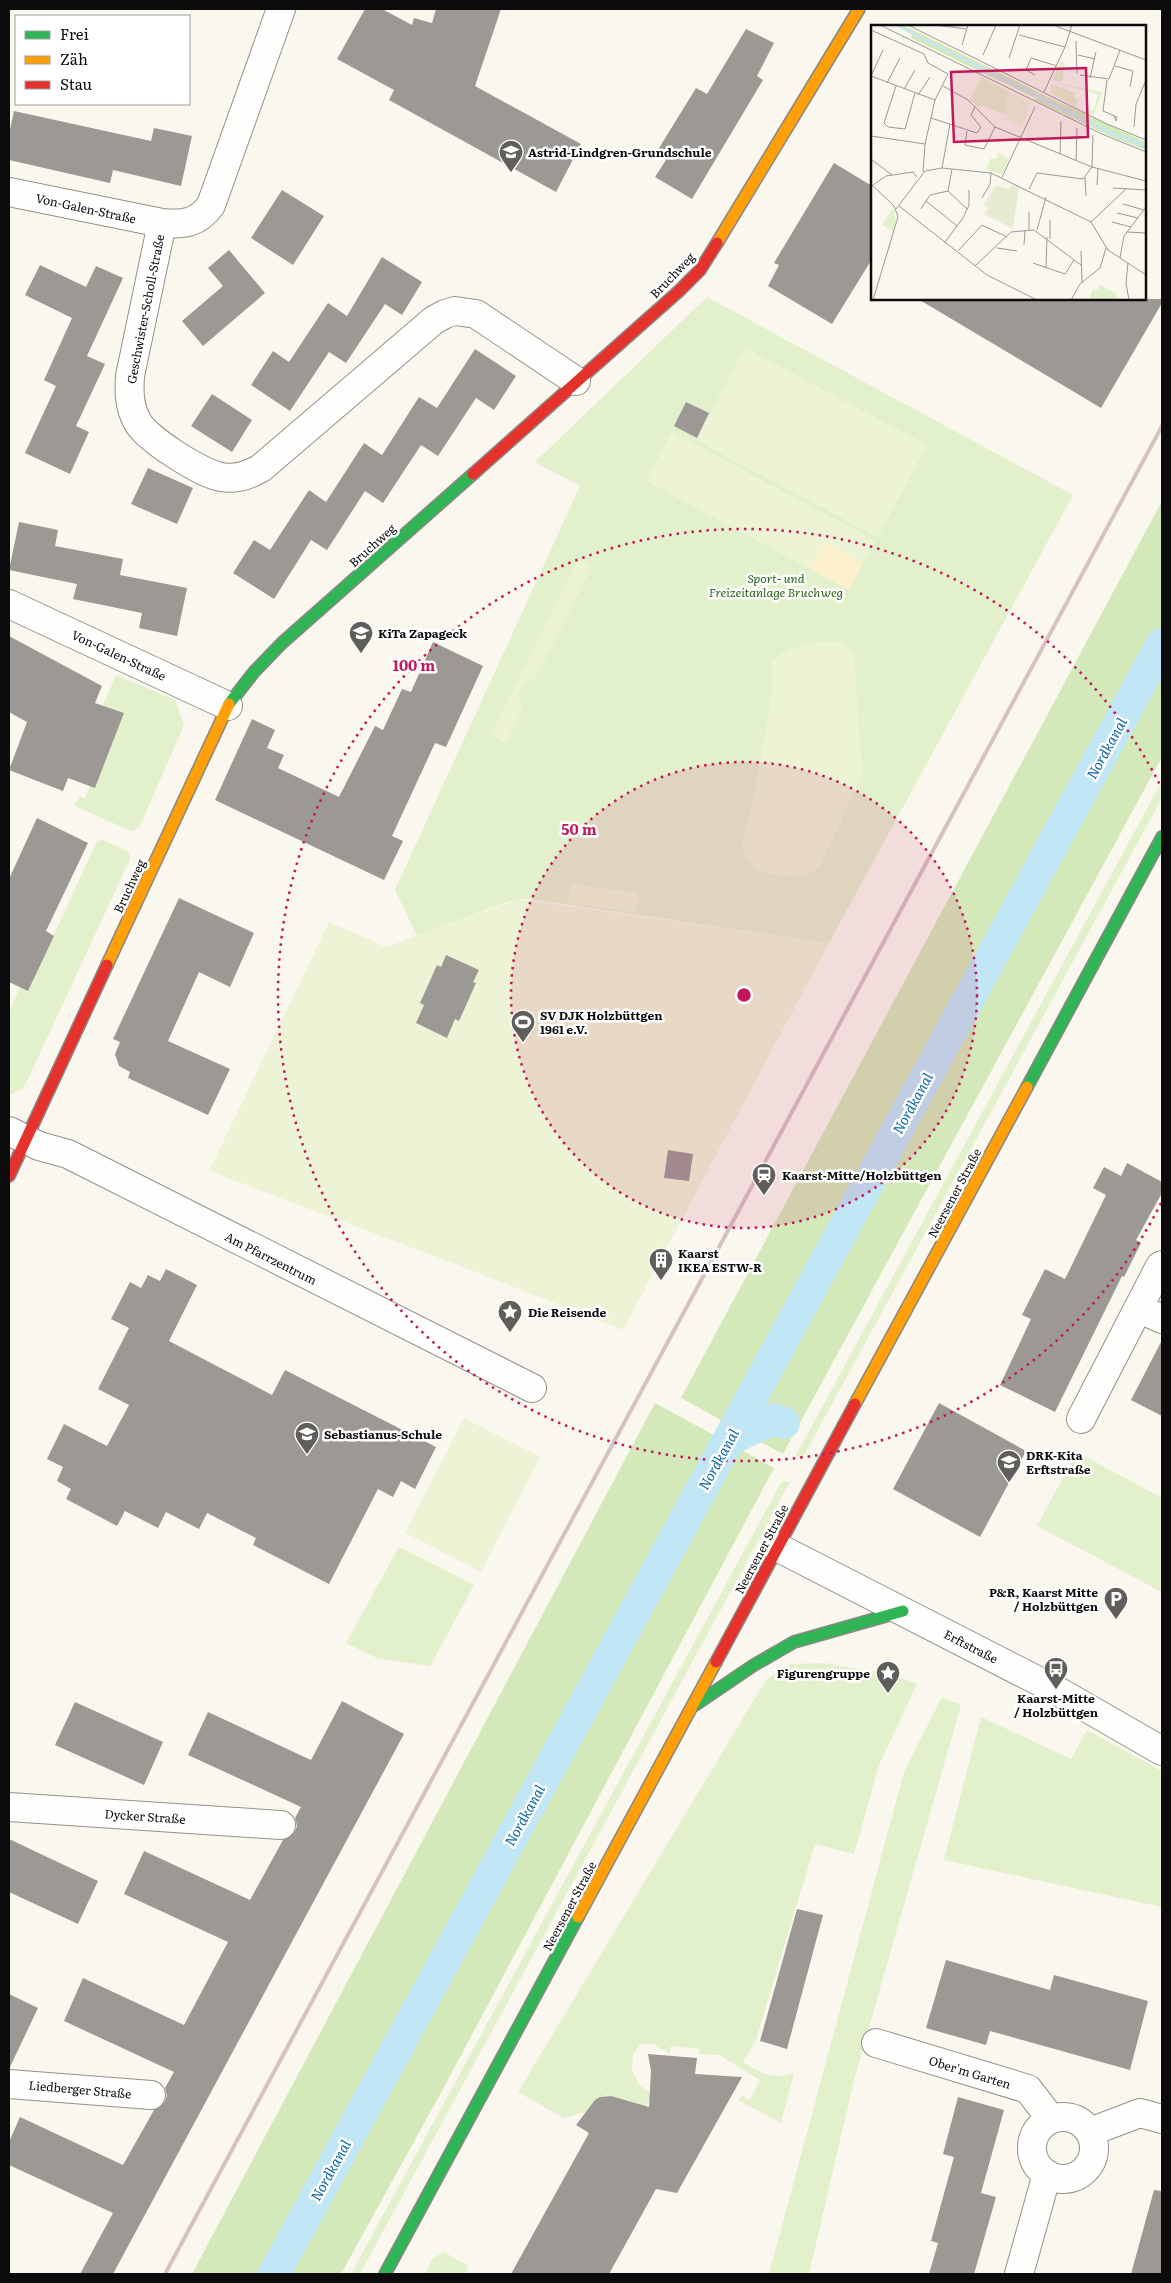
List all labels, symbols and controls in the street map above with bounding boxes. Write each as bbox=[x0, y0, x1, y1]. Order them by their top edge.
legend bbox=[15, 15, 190, 105]
text: Frei bbox=[60, 22, 89, 45]
inset map bbox=[871, 25, 1146, 300]
text: Zäh bbox=[60, 47, 88, 70]
text: Stau bbox=[60, 72, 92, 95]
school or university icon: Astrid-Lindgren-Grundschule bbox=[498, 139, 524, 173]
place label: Astrid-Lindgren-Grundschule bbox=[528, 143, 712, 161]
street label: Von-Galen-Straße bbox=[34, 189, 138, 227]
street label: Geschwister-Scholl-Straße bbox=[122, 233, 168, 385]
street label: Bruchweg bbox=[645, 248, 699, 302]
street label: Bruchweg bbox=[345, 519, 400, 571]
park label: Sport- und Freizeitanlage Bruchweg bbox=[709, 569, 843, 601]
school or university icon: KiTa Zapageck bbox=[348, 620, 374, 654]
place label: KiTa Zapageck bbox=[378, 624, 468, 642]
street label: Von-Galen-Straße bbox=[69, 625, 169, 685]
text: 100 m bbox=[393, 653, 435, 676]
water label: Nordkanal bbox=[1081, 714, 1131, 782]
text: 50 m bbox=[561, 817, 597, 840]
street label: Bruchweg bbox=[109, 856, 149, 916]
centre of rings bbox=[735, 986, 753, 1004]
place label: SV DJK Holzbüttgen 1961 e.V. bbox=[540, 1006, 663, 1038]
sports icon: SV DJK Holzbüttgen 1961 e.V. bbox=[510, 1009, 536, 1043]
water label: Nordkanal bbox=[887, 1069, 937, 1137]
street label: Neersener Straße bbox=[923, 1145, 985, 1241]
station icon: Kaarst-Mitte/Holzbüttgen bbox=[751, 1162, 777, 1196]
place label: Kaarst-Mitte/Holzbüttgen bbox=[782, 1166, 942, 1184]
street label: Am Pfarrzentrum bbox=[222, 1227, 320, 1289]
place label: Kaarst IKEA ESTW-R bbox=[678, 1244, 762, 1276]
building icon: Kaarst IKEA ESTW-R bbox=[648, 1247, 674, 1281]
place icon: Die Reisende bbox=[497, 1299, 523, 1333]
place label: Die Reisende bbox=[528, 1303, 606, 1321]
school or university icon: Sebastianus-Schule bbox=[294, 1421, 320, 1455]
place label: Sebastianus-Schule bbox=[324, 1425, 442, 1443]
water label: Nordkanal bbox=[693, 1425, 743, 1493]
place label: DRK-Kita Erftstraße bbox=[1026, 1446, 1091, 1478]
school or university icon: DRK-Kita Erftstraße bbox=[996, 1449, 1022, 1483]
street label: Neersener Straße bbox=[730, 1501, 792, 1597]
place label: P&R, Kaarst Mitte / Holzbüttgen bbox=[989, 1583, 1099, 1615]
parking icon: P&R, Kaarst Mitte / Holzbüttgen bbox=[1103, 1586, 1129, 1620]
street label: Erftstraße bbox=[941, 1625, 1001, 1667]
bus stop icon: Kaarst-Mitte / Holzbüttgen bbox=[1043, 1656, 1069, 1690]
place icon: Figurengruppe bbox=[875, 1660, 901, 1694]
place label: Figurengruppe bbox=[777, 1664, 870, 1682]
place label: Kaarst-Mitte / Holzbüttgen bbox=[1014, 1689, 1099, 1721]
water label: Nordkanal bbox=[499, 1781, 549, 1849]
street label: Dycker Straße bbox=[104, 1804, 186, 1828]
street label: Neersener Straße bbox=[538, 1858, 600, 1954]
street label: Ober'm Garten bbox=[927, 2051, 1013, 2093]
street label: Liedberger Straße bbox=[28, 2076, 132, 2102]
water label: Nordkanal bbox=[305, 2136, 355, 2204]

